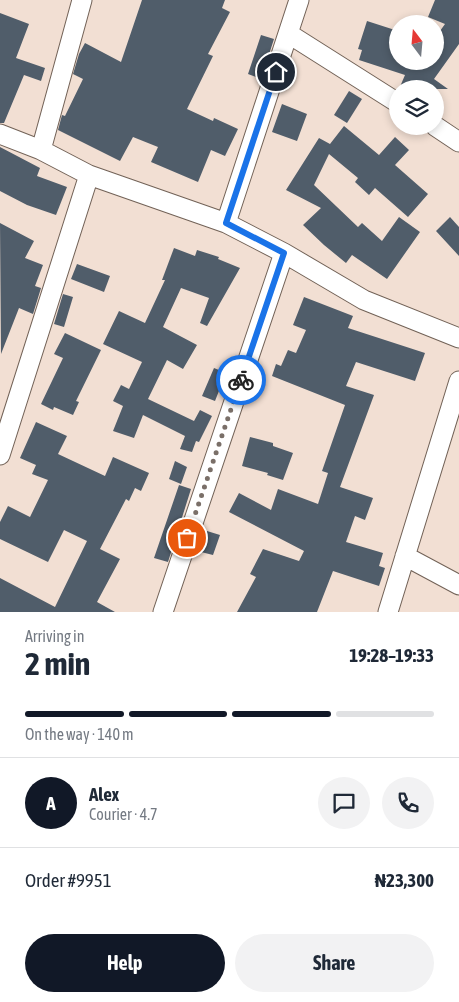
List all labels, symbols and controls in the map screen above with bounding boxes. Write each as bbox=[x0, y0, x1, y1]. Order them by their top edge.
north arrow bbox=[389, 15, 444, 70]
map controls bbox=[389, 15, 444, 135]
pin bbox=[255, 51, 297, 93]
icon: home bbox=[262, 58, 290, 86]
button: layers bbox=[389, 80, 444, 135]
courier bbox=[216, 355, 266, 405]
icon: bike bbox=[227, 366, 255, 394]
pin bbox=[166, 517, 208, 559]
icon: bag bbox=[173, 524, 201, 552]
text: Arriving in bbox=[25, 627, 85, 645]
text: 19:28–19:33 bbox=[349, 644, 434, 666]
text: 2 min bbox=[25, 645, 90, 682]
text: On the way · 140 m bbox=[25, 725, 134, 743]
button: chat bbox=[318, 777, 370, 829]
button: phone bbox=[382, 777, 434, 829]
text: Alex bbox=[89, 783, 119, 805]
text: A bbox=[46, 792, 56, 814]
text: Courier · 4.7 bbox=[89, 805, 158, 823]
text: Order #9951 bbox=[25, 869, 112, 891]
text: ₦23,300 bbox=[375, 869, 434, 891]
button: Help bbox=[25, 934, 225, 992]
button: Share bbox=[235, 934, 434, 992]

